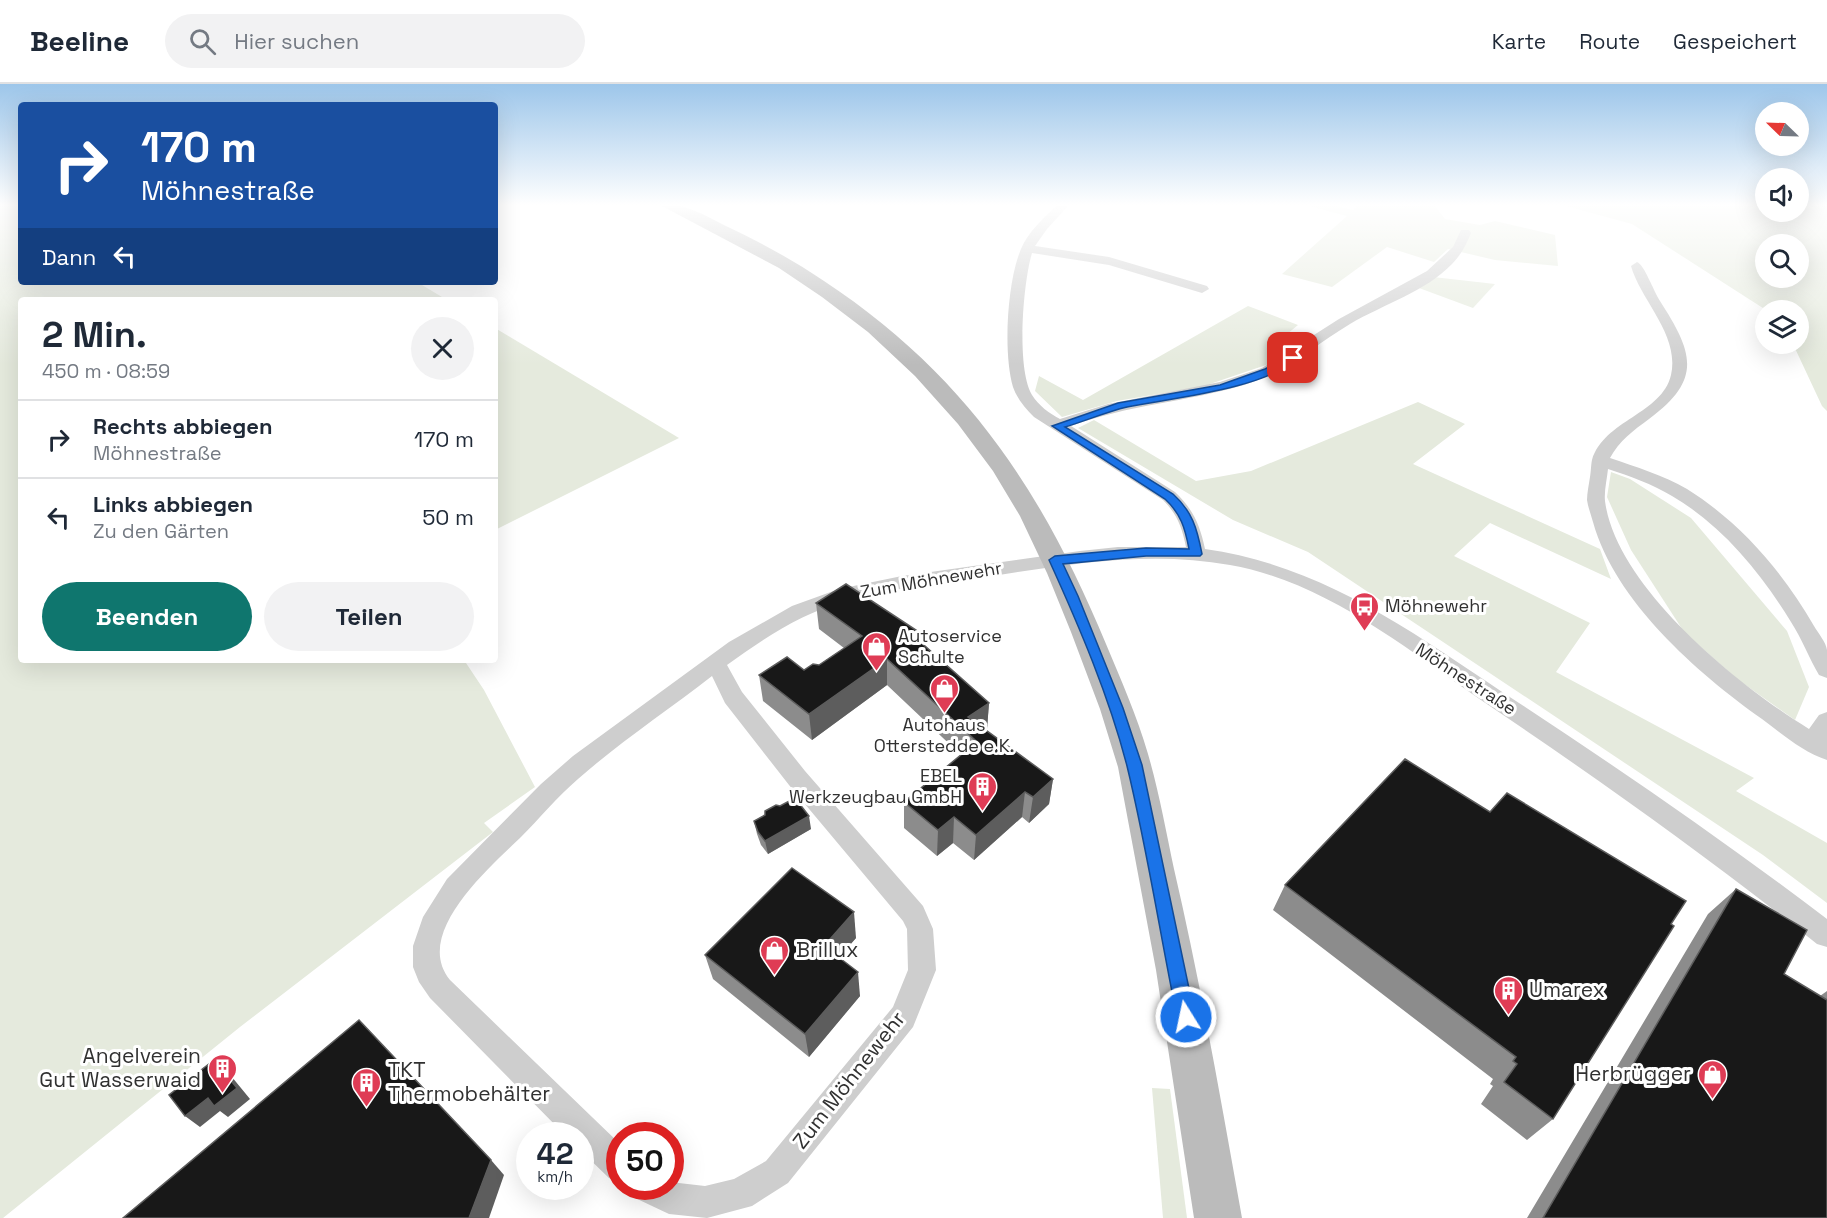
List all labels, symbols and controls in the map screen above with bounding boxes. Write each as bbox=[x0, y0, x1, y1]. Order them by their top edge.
search box bbox=[165, 14, 585, 68]
text: Beeline bbox=[30, 23, 129, 59]
icon: search bbox=[186, 25, 219, 58]
text: Hier suchen bbox=[234, 27, 359, 55]
text: Karte bbox=[1492, 28, 1546, 55]
text: Route bbox=[1579, 28, 1640, 55]
text: Gespeichert bbox=[1673, 28, 1797, 55]
north arrow bbox=[1755, 102, 1809, 156]
map controls bbox=[1755, 102, 1809, 354]
text: 170 m bbox=[141, 121, 257, 174]
icon: right bbox=[42, 126, 120, 204]
button: sound bbox=[1755, 168, 1809, 222]
text: Möhnestraße bbox=[141, 173, 315, 208]
button: search bbox=[1755, 234, 1809, 288]
icon: left bbox=[108, 240, 141, 273]
text: Dann bbox=[42, 243, 96, 271]
button: layers bbox=[1755, 300, 1809, 354]
text: 2 Min. bbox=[42, 312, 147, 358]
button: close bbox=[411, 317, 474, 380]
pin bbox=[1267, 332, 1318, 383]
icon: arrive bbox=[1276, 341, 1309, 374]
text: 450 m · 08:59 bbox=[42, 358, 170, 384]
text: Rechts abbiegen bbox=[93, 412, 273, 440]
icon: right bbox=[42, 423, 75, 456]
text: 170 m bbox=[414, 425, 474, 453]
text: Möhnestraße bbox=[93, 440, 222, 466]
text: Links abbiegen bbox=[93, 490, 253, 518]
icon: left bbox=[42, 501, 75, 534]
text: 50 m bbox=[422, 503, 474, 531]
text: Zu den Gärten bbox=[93, 518, 229, 544]
street label: Zum Möhnewehr bbox=[858, 556, 1004, 603]
button: Beenden bbox=[42, 582, 252, 651]
button: Teilen bbox=[264, 582, 474, 651]
bus stop icon: Möhnewehr bbox=[1348, 590, 1380, 632]
place label: Möhnewehr bbox=[1385, 594, 1487, 617]
place label: Autoservice Schulte bbox=[898, 624, 1002, 668]
shop icon: Autoservice Schulte bbox=[861, 630, 893, 672]
street label: Möhnestraße bbox=[1411, 637, 1521, 720]
shop icon: Autohaus Otterstedde e.K. bbox=[928, 672, 960, 714]
place label: Autohaus Otterstedde e.K. bbox=[874, 713, 1014, 757]
place label: EBEL Werkzeugbau GmbH bbox=[789, 764, 962, 808]
building icon: EBEL Werkzeugbau GmbH bbox=[967, 770, 999, 812]
shop icon: Brillux bbox=[759, 934, 791, 976]
place label: Brillux bbox=[796, 936, 859, 963]
building icon: Umarex bbox=[1492, 974, 1524, 1016]
place label: Umarex bbox=[1529, 976, 1605, 1003]
position arrow bbox=[1154, 985, 1218, 1049]
street label: Zum Möhnewehr bbox=[786, 1005, 911, 1154]
place label: Angelverein Gut Wasserwaid bbox=[39, 1042, 201, 1093]
building icon: Angelverein Gut Wasserwaid bbox=[206, 1052, 238, 1094]
place label: TKT Thermobehälter bbox=[388, 1056, 550, 1107]
shop icon: Herbrügger bbox=[1696, 1058, 1728, 1100]
place label: Herbrügger bbox=[1575, 1060, 1691, 1087]
building icon: TKT Thermobehälter bbox=[351, 1066, 383, 1108]
speed limit sign: 50 bbox=[606, 1122, 684, 1200]
text: 42 bbox=[537, 1134, 573, 1173]
text: km/h bbox=[537, 1167, 573, 1186]

